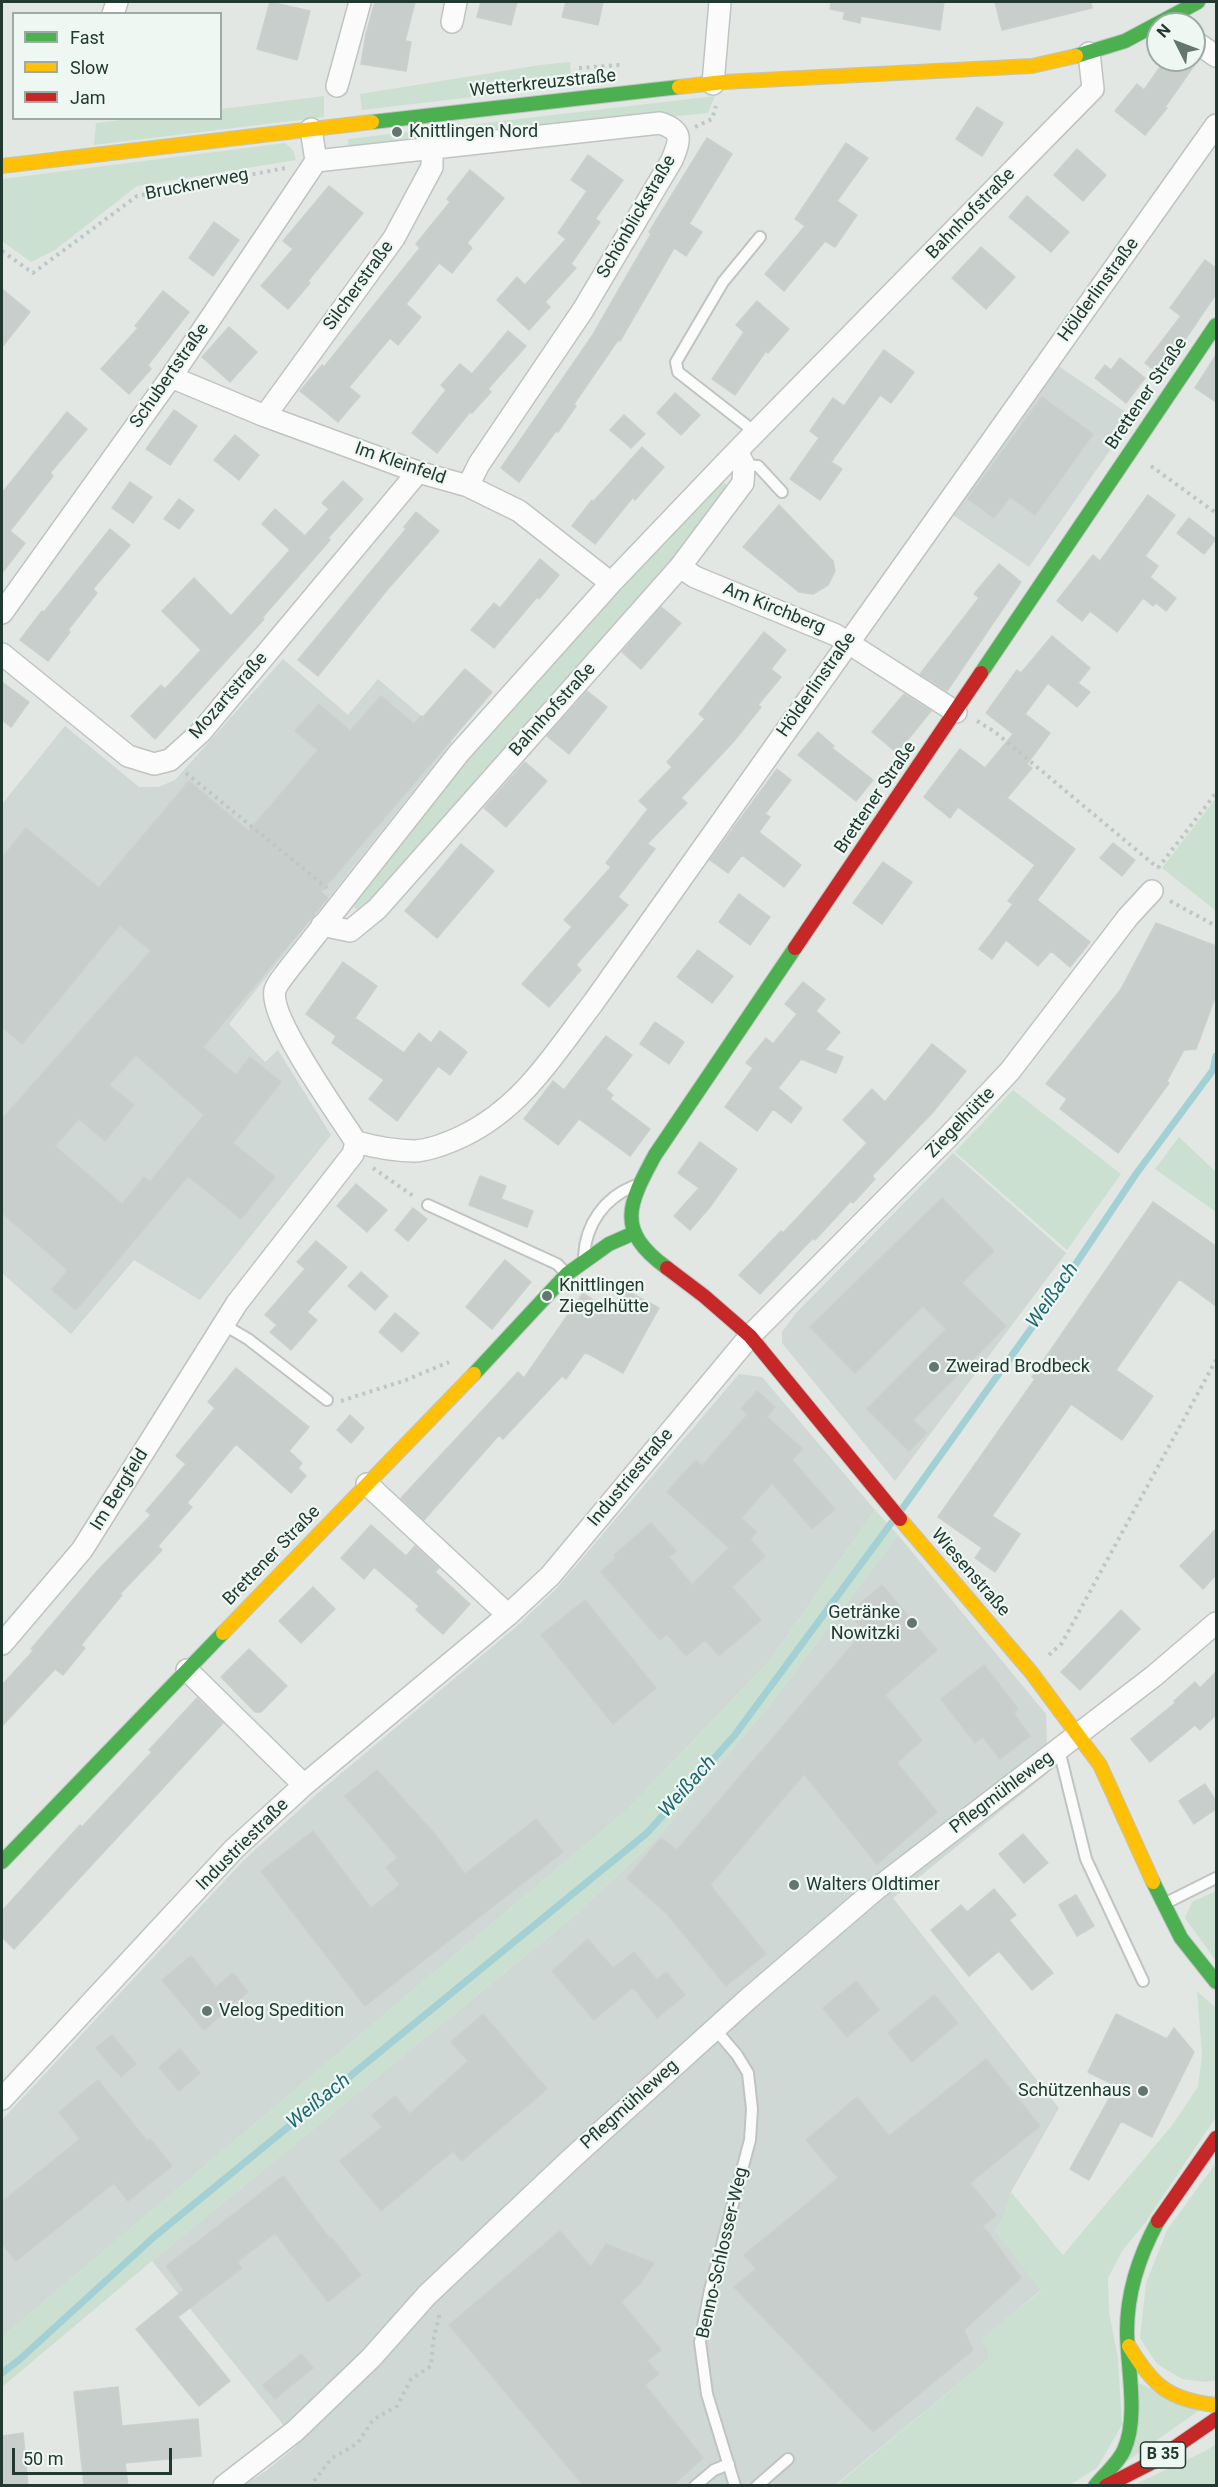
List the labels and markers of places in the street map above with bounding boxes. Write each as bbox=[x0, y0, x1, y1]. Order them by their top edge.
place label: Knittlingen Nord bbox=[409, 121, 538, 143]
marker: Knittlingen Nord bbox=[390, 125, 404, 139]
place label: Knittlingen Ziegelhütte bbox=[559, 1275, 649, 1318]
marker: Knittlingen Ziegelhütte bbox=[540, 1289, 554, 1303]
place label: Zweirad Brodbeck bbox=[946, 1356, 1090, 1378]
marker: Zweirad Brodbeck bbox=[927, 1360, 941, 1374]
place label: Getränke Nowitzki bbox=[828, 1602, 900, 1644]
marker: Getränke Nowitzki bbox=[905, 1616, 919, 1630]
place label: Walters Oldtimer bbox=[806, 1874, 940, 1896]
marker: Walters Oldtimer bbox=[787, 1878, 801, 1892]
place label: Velog Spedition bbox=[219, 2000, 344, 2022]
marker: Velog Spedition bbox=[200, 2004, 214, 2018]
place label: Schützenhaus bbox=[1018, 2080, 1131, 2102]
marker: Schützenhaus bbox=[1136, 2084, 1150, 2098]

